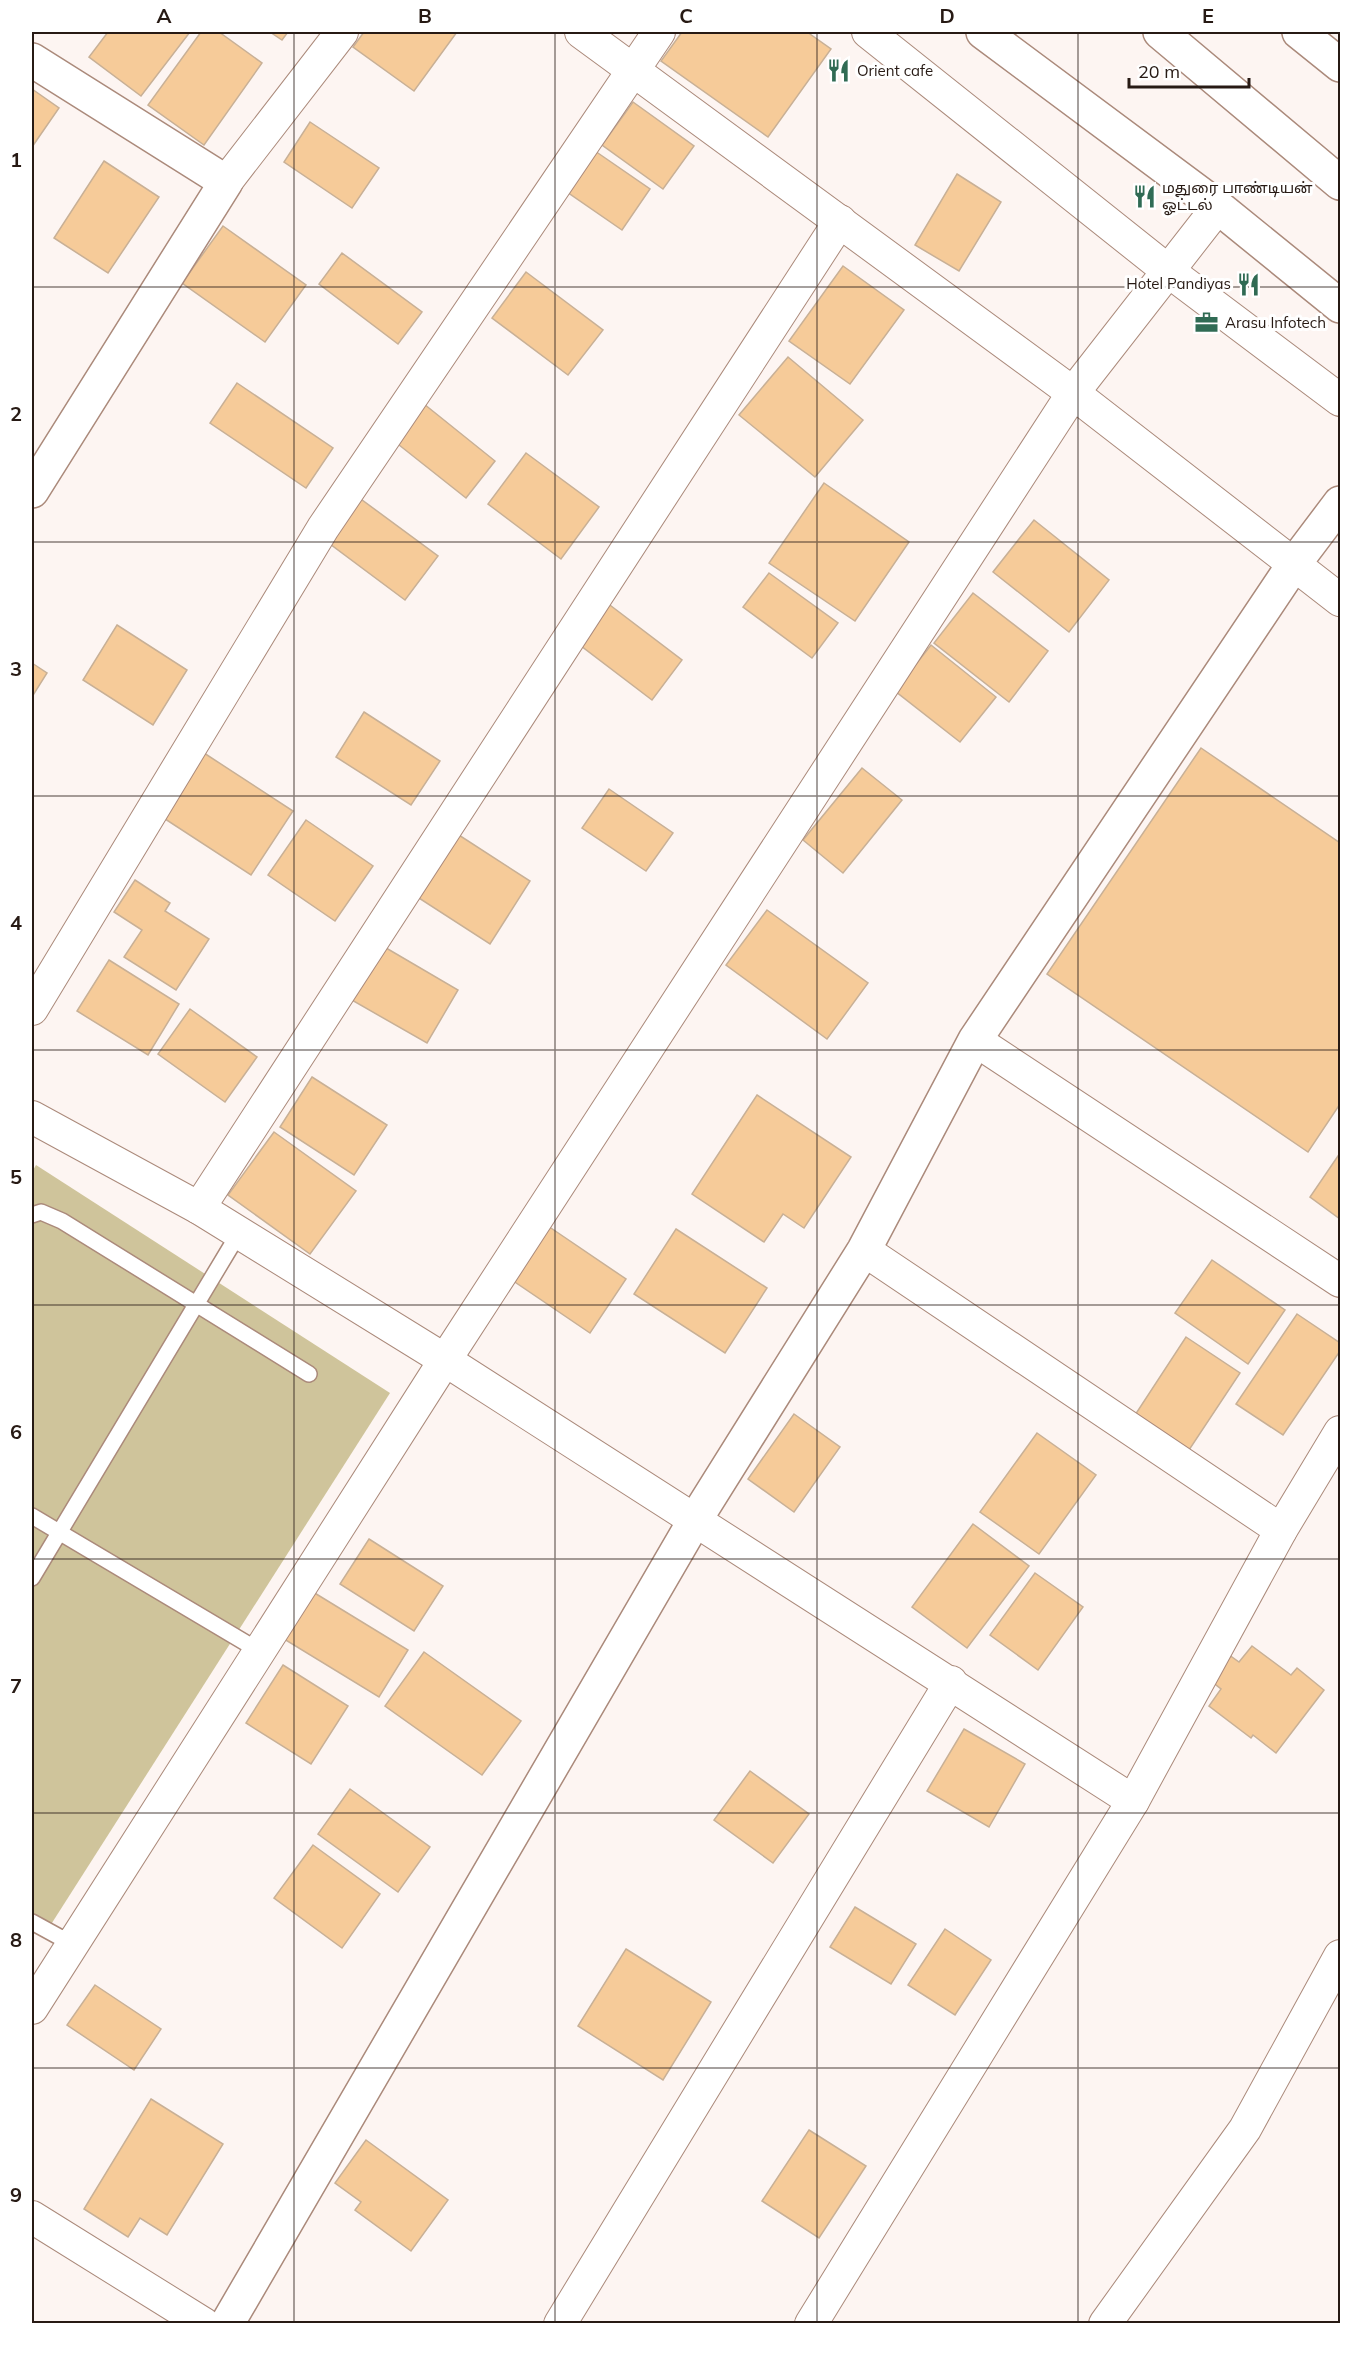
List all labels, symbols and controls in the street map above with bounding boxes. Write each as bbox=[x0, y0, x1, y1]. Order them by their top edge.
text: A bbox=[157, 3, 172, 28]
text: B bbox=[418, 3, 432, 28]
text: C bbox=[679, 3, 693, 28]
text: D bbox=[939, 3, 955, 28]
text: E bbox=[1202, 3, 1214, 28]
scale bar bbox=[1129, 51, 1249, 89]
restaurant icon: Orient cafe bbox=[826, 58, 852, 84]
text: 20 m bbox=[1138, 60, 1180, 83]
place label: Orient cafe bbox=[857, 61, 933, 80]
text: 1 bbox=[10, 147, 22, 172]
place label: மதுரை பாண்டியன் ஓட்டல் bbox=[1162, 178, 1313, 216]
restaurant icon: மதுரை பாண்டியன் ஓட்டல் bbox=[1131, 184, 1157, 210]
restaurant icon: Hotel Pandiyas bbox=[1236, 271, 1262, 297]
place label: Hotel Pandiyas bbox=[1126, 274, 1231, 293]
office icon: Arasu Infotech bbox=[1194, 310, 1220, 336]
place label: Arasu Infotech bbox=[1225, 313, 1326, 332]
text: 2 bbox=[10, 401, 22, 426]
text: 3 bbox=[10, 656, 22, 681]
text: 4 bbox=[10, 910, 22, 935]
text: 5 bbox=[10, 1164, 22, 1189]
text: 6 bbox=[10, 1419, 22, 1444]
text: 7 bbox=[10, 1673, 22, 1698]
text: 8 bbox=[10, 1927, 22, 1952]
text: 9 bbox=[10, 2182, 22, 2207]

